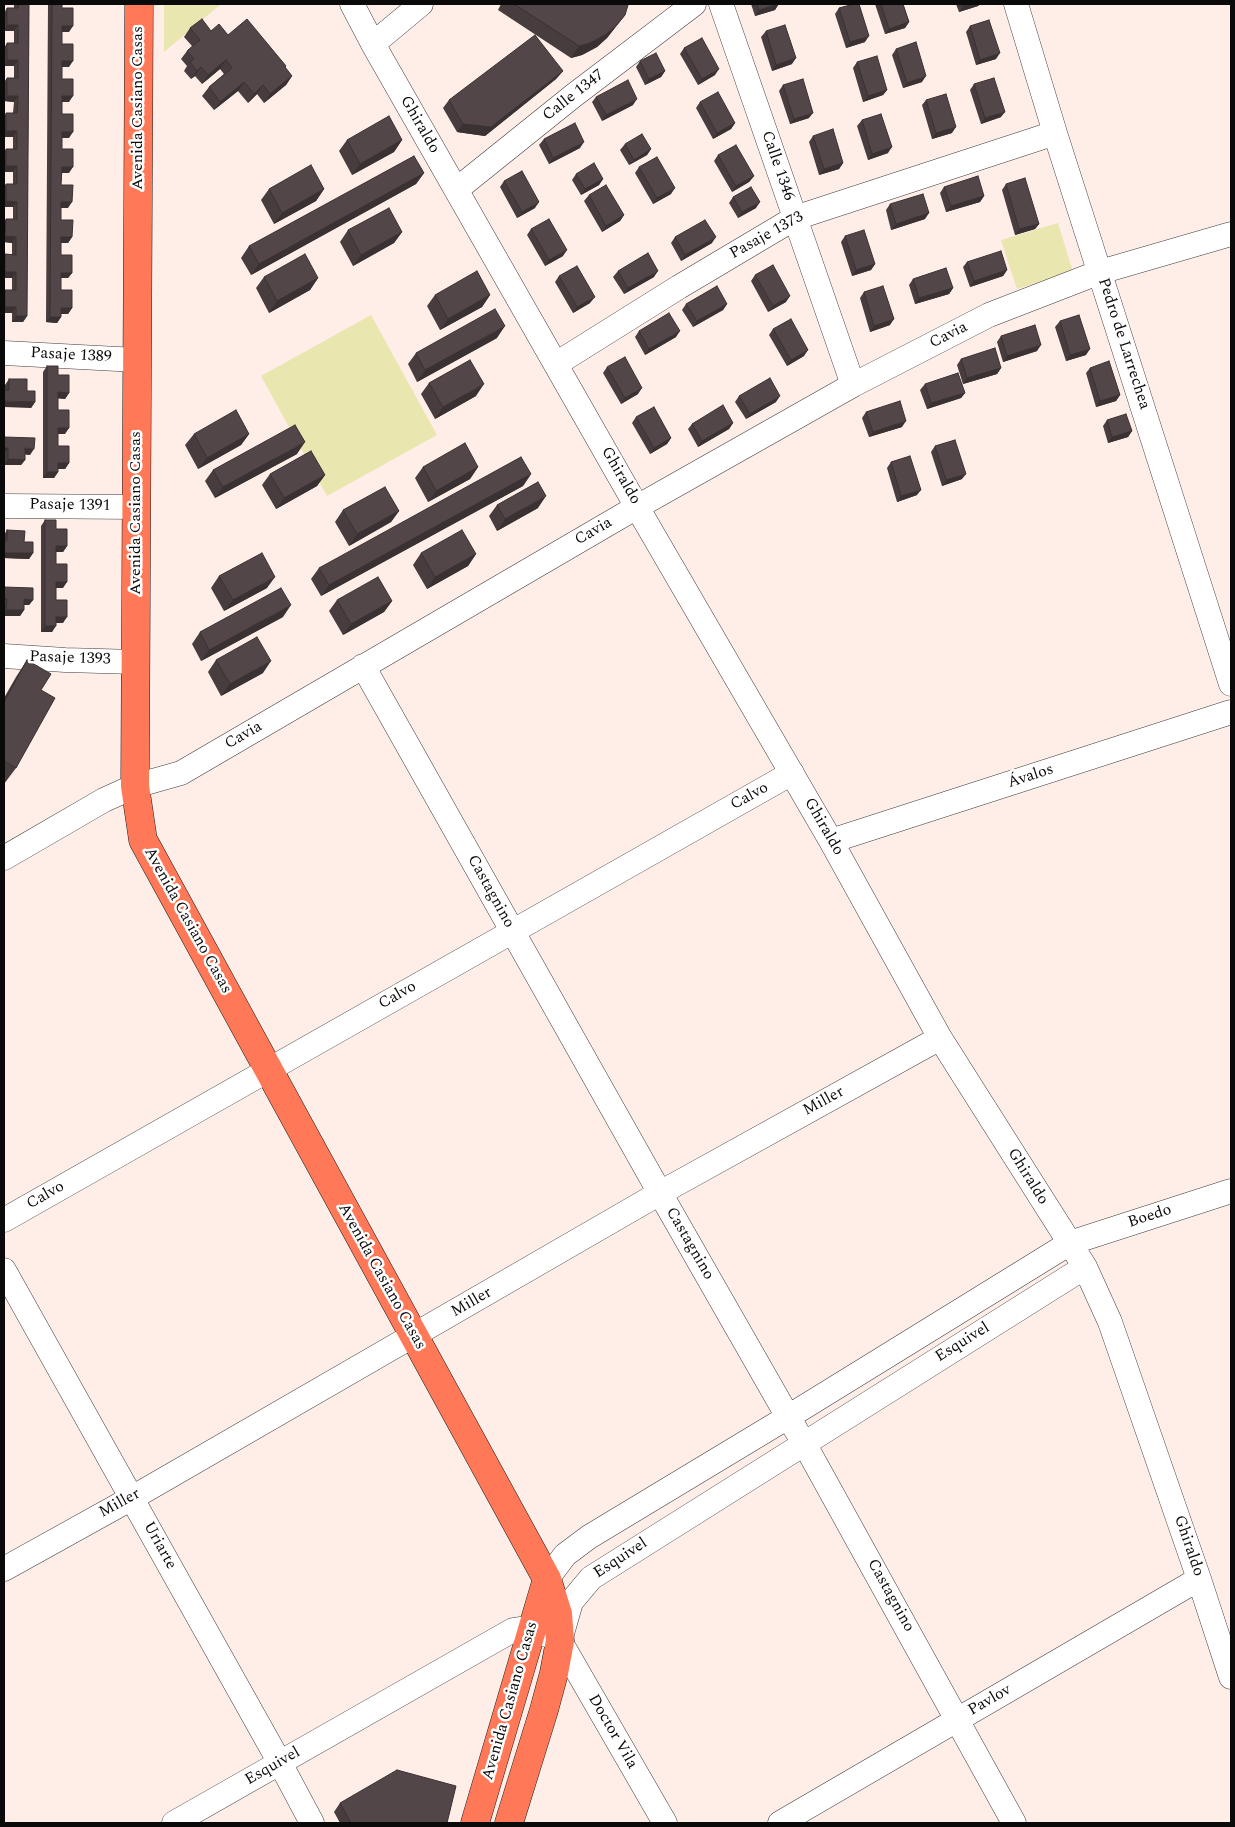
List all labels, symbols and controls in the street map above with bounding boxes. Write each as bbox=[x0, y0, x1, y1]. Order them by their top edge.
street label: Avenida Casiano Casas bbox=[129, 26, 149, 190]
street label: Calle 1347 bbox=[540, 66, 608, 126]
street label: Ghiraldo bbox=[395, 93, 443, 157]
street label: Calle 1346 bbox=[756, 129, 798, 203]
street label: Pasaje 1373 bbox=[727, 208, 807, 264]
street label: Pedro de Larrechea bbox=[1093, 276, 1153, 412]
street label: Cavia bbox=[927, 318, 971, 354]
street label: Pasaje 1389 bbox=[30, 344, 112, 368]
street label: Avenida Casiano Casas bbox=[127, 431, 147, 595]
street label: Ghiraldo bbox=[596, 444, 644, 508]
street label: Pasaje 1391 bbox=[29, 496, 111, 516]
street label: Cavia bbox=[572, 514, 616, 550]
street label: Pasaje 1393 bbox=[29, 648, 111, 670]
street label: Cavia bbox=[222, 718, 266, 754]
street label: Ávalos bbox=[1006, 761, 1056, 793]
street label: Calvo bbox=[728, 779, 772, 815]
street label: Ghiraldo bbox=[799, 795, 847, 859]
street label: Avenida Casiano Casas bbox=[139, 845, 235, 997]
street label: Castagnino bbox=[462, 852, 518, 932]
street label: Calvo bbox=[376, 978, 420, 1014]
street label: Miller bbox=[800, 1083, 848, 1121]
street label: Ghiraldo bbox=[1002, 1145, 1052, 1209]
street label: Calvo bbox=[24, 1178, 68, 1214]
street label: Avenida Casiano Casas bbox=[333, 1201, 429, 1353]
street label: Boedo bbox=[1126, 1201, 1174, 1233]
street label: Castagnino bbox=[661, 1204, 717, 1284]
street label: Miller bbox=[448, 1284, 496, 1322]
street label: Esquivel bbox=[932, 1319, 994, 1367]
street label: Miller bbox=[96, 1485, 144, 1523]
street label: Ghiraldo bbox=[1169, 1513, 1207, 1579]
street label: Uriarte bbox=[138, 1519, 180, 1573]
street label: Esquivel bbox=[590, 1535, 652, 1583]
street label: Castagnino bbox=[862, 1556, 918, 1636]
street label: Avenida Casiano Casas bbox=[479, 1620, 543, 1782]
street label: Pavlov bbox=[965, 1681, 1015, 1721]
street label: Doctor Vila bbox=[583, 1691, 641, 1773]
street label: Esquivel bbox=[242, 1744, 304, 1790]

